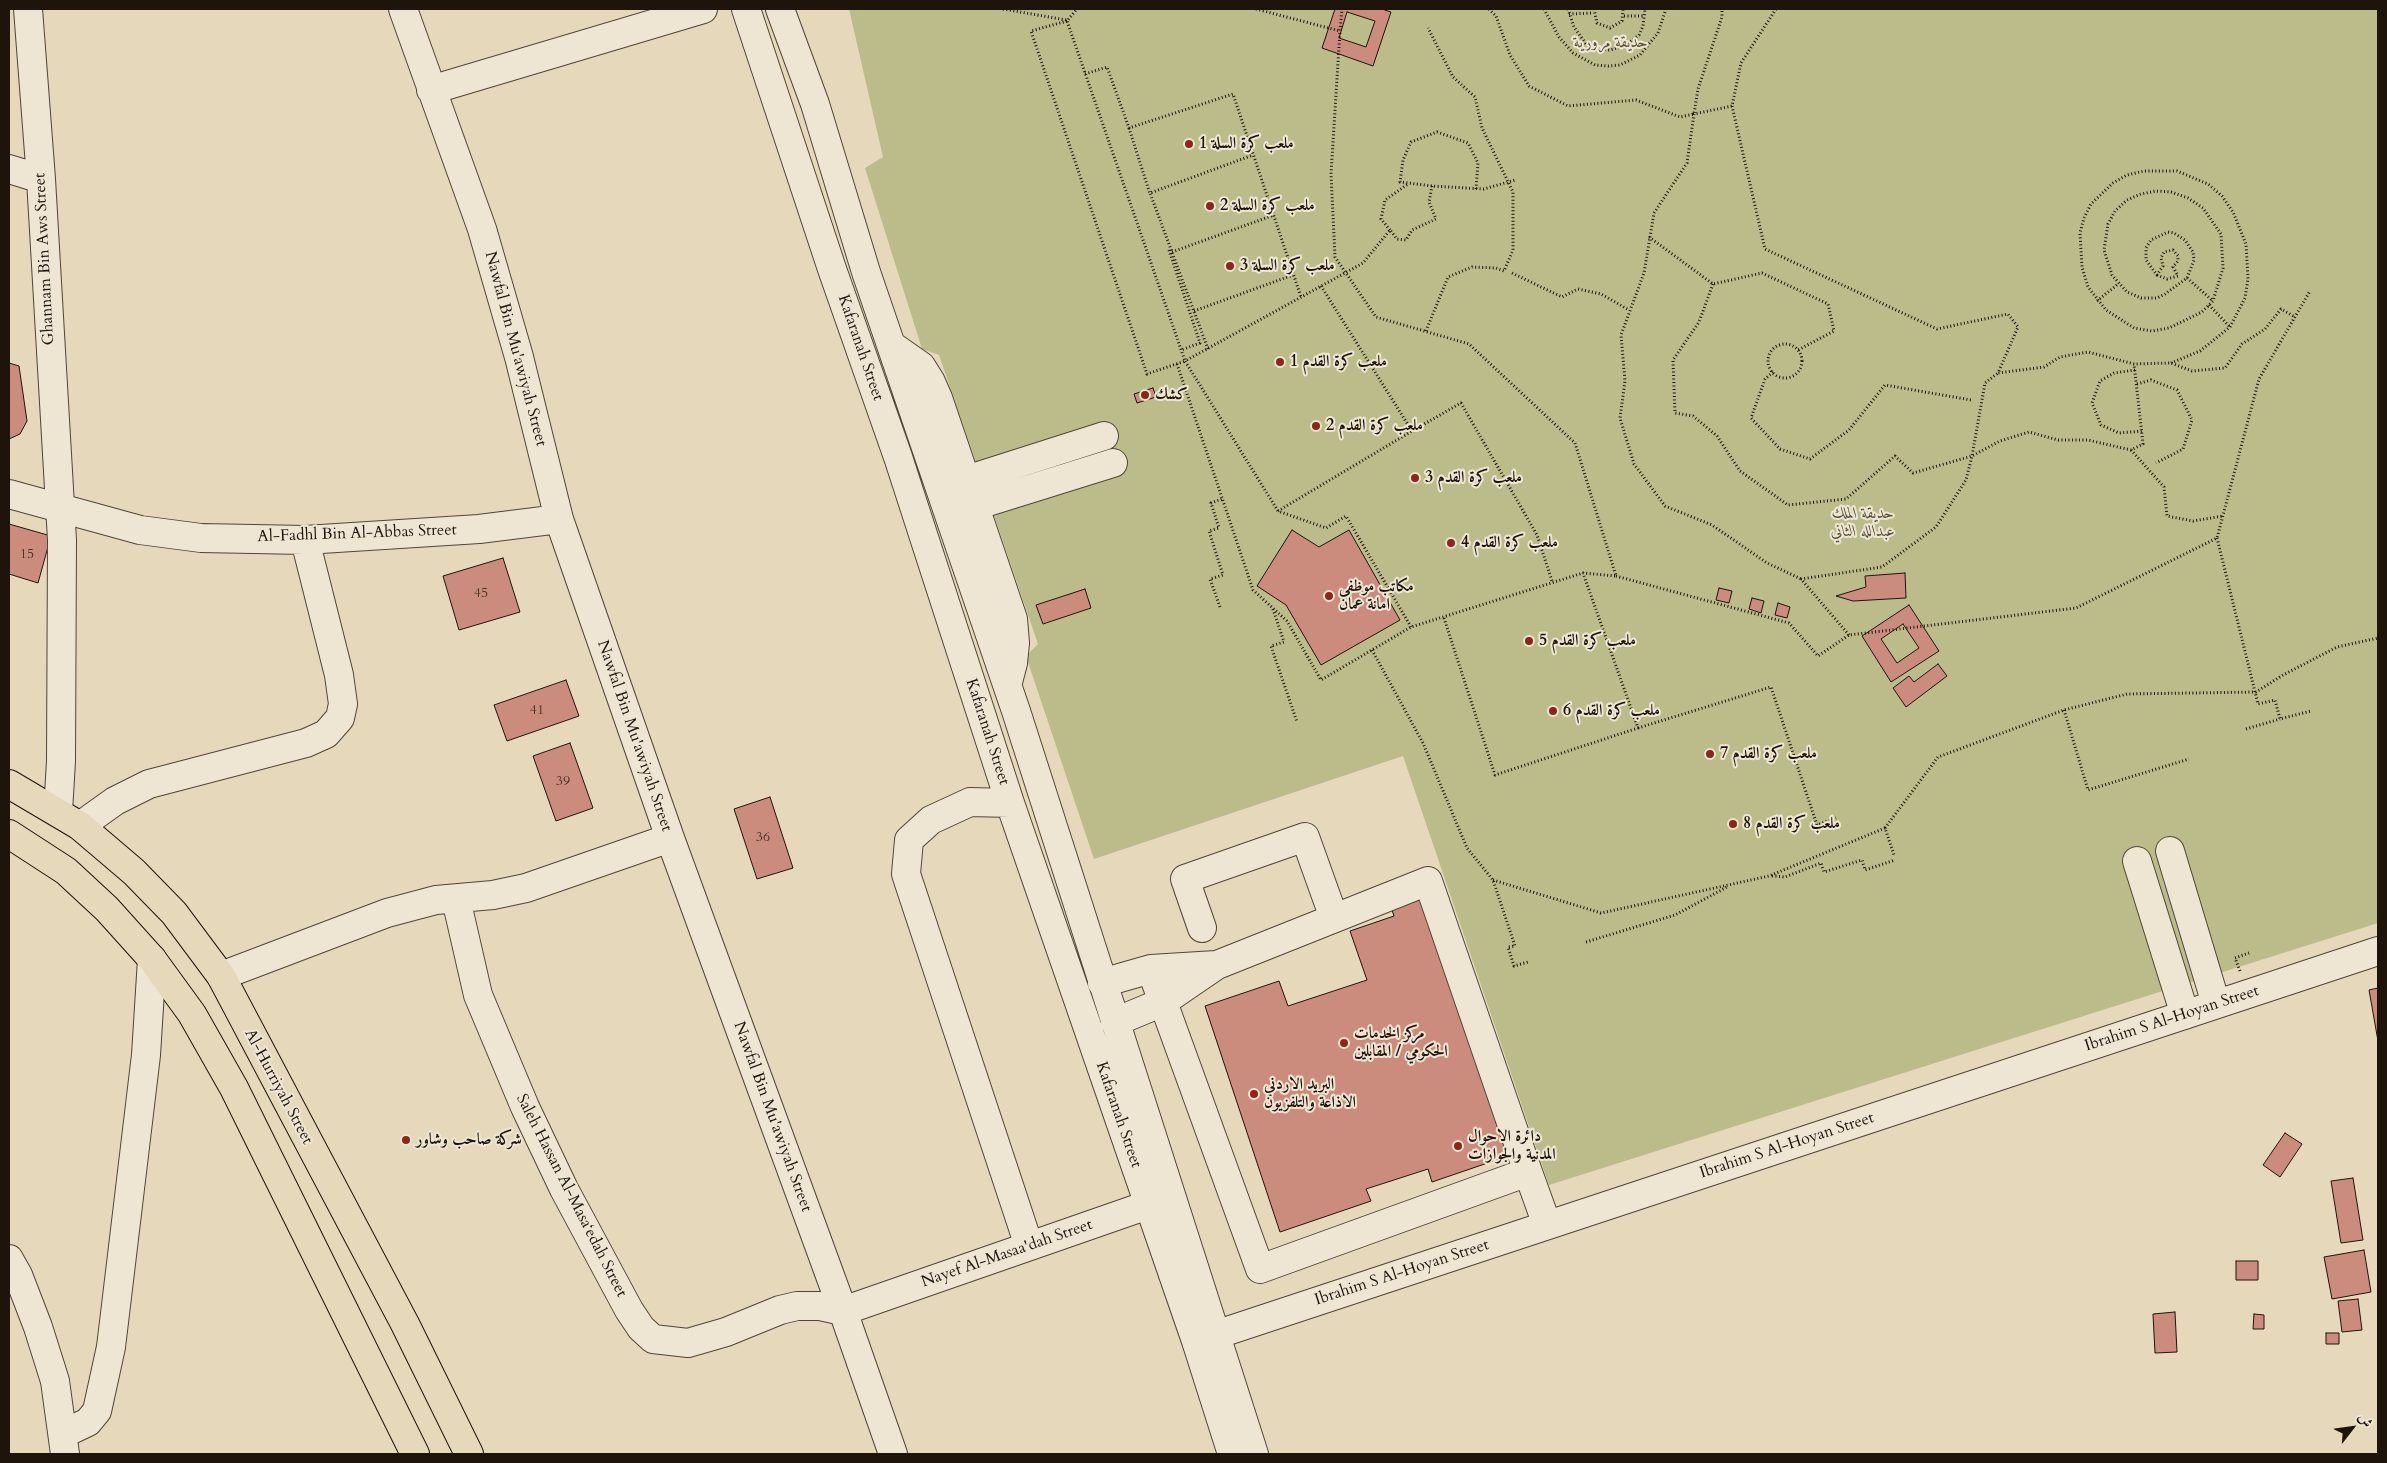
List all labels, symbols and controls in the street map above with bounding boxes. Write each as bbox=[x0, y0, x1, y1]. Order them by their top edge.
park label: حديقة مرورية bbox=[1574, 33, 1648, 53]
place label: ملعب كرة السلة 1 bbox=[1199, 134, 1294, 154]
marker: ملعب كرة السلة 1 bbox=[1183, 138, 1195, 150]
street label: Ghannam Bin Aws Street bbox=[31, 172, 59, 346]
place label: ملعب كرة السلة 2 bbox=[1220, 196, 1315, 216]
marker: ملعب كرة السلة 2 bbox=[1204, 200, 1216, 212]
street label: Nawfal Bin Mu'awiyah Street bbox=[480, 249, 550, 449]
place label: ملعب كرة السلة 3 bbox=[1240, 256, 1335, 276]
marker: ملعب كرة السلة 3 bbox=[1224, 260, 1236, 272]
street label: Kafaranah Street bbox=[833, 292, 887, 404]
place label: ملعب كرة القدم 1 bbox=[1290, 352, 1387, 372]
marker: ملعب كرة القدم 1 bbox=[1274, 356, 1286, 368]
place label: كشك bbox=[1155, 385, 1188, 405]
marker: كشك bbox=[1139, 389, 1151, 401]
place label: ملعب كرة القدم 2 bbox=[1326, 416, 1423, 436]
marker: ملعب كرة القدم 2 bbox=[1310, 420, 1322, 432]
place label: ملعب كرة القدم 3 bbox=[1425, 468, 1522, 488]
marker: ملعب كرة القدم 3 bbox=[1409, 472, 1421, 484]
park label: حديقة الملك عبدالله الثاني bbox=[1831, 504, 1895, 542]
street label: Al-Fadhl Bin Al-Abbas Street bbox=[257, 521, 457, 547]
place label: ملعب كرة القدم 4 bbox=[1461, 533, 1558, 553]
marker: ملعب كرة القدم 4 bbox=[1445, 537, 1457, 549]
house number: 15 bbox=[20, 547, 34, 563]
place label: مكاتب موظفي امانة عمان bbox=[1339, 577, 1414, 615]
house number: 45 bbox=[474, 586, 488, 602]
marker: مكاتب موظفي امانة عمان bbox=[1323, 590, 1335, 602]
place label: ملعب كرة القدم 5 bbox=[1539, 631, 1636, 651]
marker: ملعب كرة القدم 5 bbox=[1523, 635, 1535, 647]
street label: Nawfal Bin Mu'awiyah Street bbox=[592, 638, 676, 834]
street label: Kafaranah Street bbox=[961, 676, 1013, 788]
place label: ملعب كرة القدم 6 bbox=[1563, 701, 1660, 721]
house number: 41 bbox=[530, 703, 544, 719]
marker: ملعب كرة القدم 6 bbox=[1547, 705, 1559, 717]
place label: ملعب كرة القدم 7 bbox=[1720, 744, 1817, 764]
marker: ملعب كرة القدم 7 bbox=[1704, 748, 1716, 760]
house number: 39 bbox=[556, 774, 570, 790]
place label: ملعب كرة القدم 8 bbox=[1743, 814, 1840, 834]
marker: ملعب كرة القدم 8 bbox=[1727, 818, 1739, 830]
house number: 36 bbox=[756, 830, 770, 846]
street label: Ibrahim S Al-Hoyan Street bbox=[2082, 982, 2262, 1056]
street label: Nawfal Bin Mu'awiyah Street bbox=[729, 1019, 815, 1215]
place label: مركز الخدمات الحكومي / المقابلين bbox=[1354, 1024, 1448, 1062]
street label: Al-Hurriyah Street bbox=[240, 1026, 316, 1148]
marker: مركز الخدمات الحكومي / المقابلين bbox=[1338, 1037, 1350, 1049]
street label: Kafaranah Street bbox=[1091, 1059, 1145, 1171]
place label: البريد الاردني الاذاعة والتلفزيون bbox=[1264, 1075, 1356, 1113]
marker: البريد الاردني الاذاعة والتلفزيون bbox=[1248, 1088, 1260, 1100]
street label: Saleh Hassan Al-Masa‘edah Street bbox=[511, 1091, 631, 1301]
street label: Ibrahim S Al-Hoyan Street bbox=[1697, 1109, 1877, 1183]
place label: دائرة الاحوال المدنية والجوازات bbox=[1468, 1127, 1556, 1165]
place label: شركة صاحب وشاور bbox=[416, 1130, 522, 1150]
marker: شركة صاحب وشاور bbox=[400, 1134, 412, 1146]
marker: دائرة الاحوال المدنية والجوازات bbox=[1452, 1140, 1464, 1152]
street label: Nayef Al-Masaa'dah Street bbox=[919, 1216, 1095, 1292]
street label: Ibrahim S Al-Hoyan Street bbox=[1312, 1236, 1492, 1310]
north arrow bbox=[2327, 1403, 2377, 1453]
text: ش bbox=[2354, 1409, 2377, 1431]

